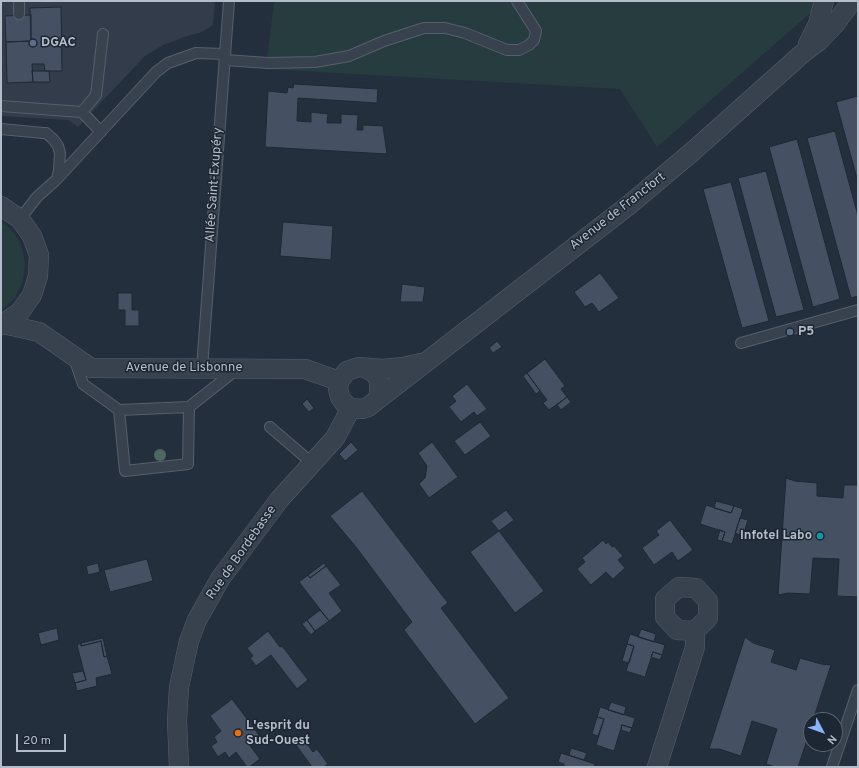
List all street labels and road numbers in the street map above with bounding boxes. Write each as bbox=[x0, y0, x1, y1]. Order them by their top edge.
street label: Allée Saint-Exupéry bbox=[203, 127, 227, 243]
street label: Avenue de Francfort bbox=[567, 170, 669, 254]
street label: Avenue de Lisbonne bbox=[125, 360, 243, 376]
street label: Rue de Bordebasse bbox=[204, 503, 280, 603]

